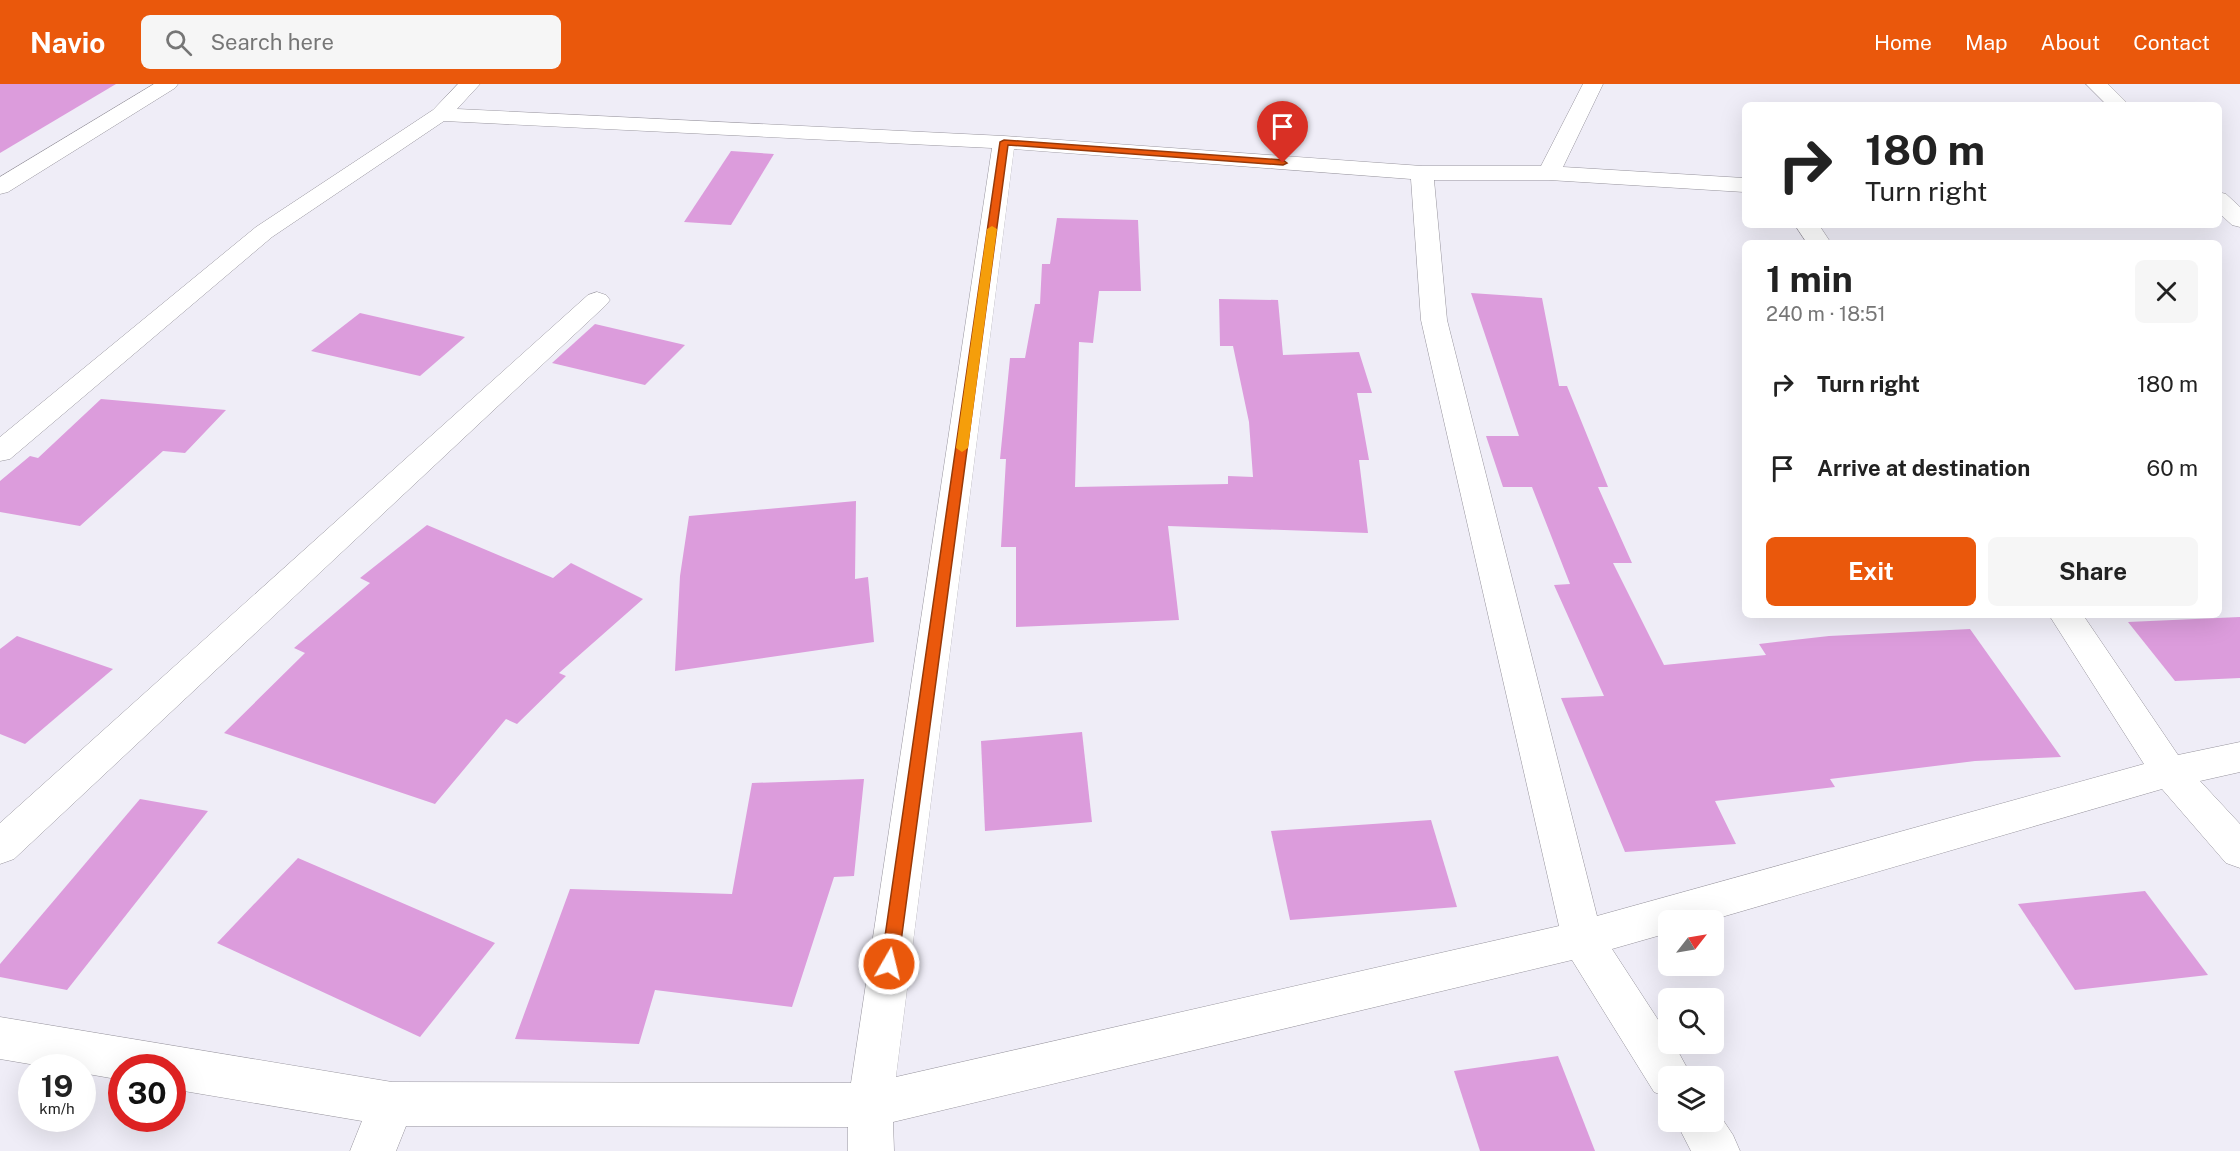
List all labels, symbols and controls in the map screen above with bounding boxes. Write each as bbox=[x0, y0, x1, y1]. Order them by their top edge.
search box bbox=[141, 15, 561, 69]
text: Navio bbox=[30, 26, 105, 59]
icon: search bbox=[162, 26, 195, 59]
text: Search here bbox=[210, 29, 334, 55]
text: Home bbox=[1874, 30, 1932, 55]
text: Map bbox=[1965, 30, 2008, 55]
text: About bbox=[2041, 30, 2100, 55]
text: Contact bbox=[2133, 30, 2210, 55]
pin bbox=[1257, 101, 1308, 163]
icon: arrive bbox=[1266, 110, 1299, 143]
text: 180 m bbox=[1865, 125, 1985, 174]
icon: right bbox=[1766, 126, 1844, 204]
text: Turn right bbox=[1865, 175, 1988, 207]
text: 1 min bbox=[1766, 258, 1853, 300]
button: close bbox=[2135, 260, 2198, 323]
text: 240 m · 18:51 bbox=[1766, 302, 1886, 326]
icon: right bbox=[1766, 368, 1799, 401]
text: Turn right bbox=[1817, 371, 1920, 397]
text: 180 m bbox=[2137, 371, 2198, 397]
icon: arrive bbox=[1766, 452, 1799, 485]
text: Arrive at destination bbox=[1817, 455, 2030, 481]
text: 60 m bbox=[2147, 455, 2198, 481]
button: Exit bbox=[1766, 537, 1976, 606]
button: Share bbox=[1988, 537, 2198, 606]
north arrow bbox=[1658, 910, 1724, 976]
map controls bbox=[1658, 910, 1724, 1132]
position arrow bbox=[857, 932, 921, 996]
button: search bbox=[1658, 988, 1724, 1054]
speed limit sign: 30 bbox=[108, 1054, 186, 1132]
button: layers bbox=[1658, 1066, 1724, 1132]
text: 19 bbox=[41, 1068, 73, 1104]
text: km/h bbox=[39, 1100, 75, 1117]

